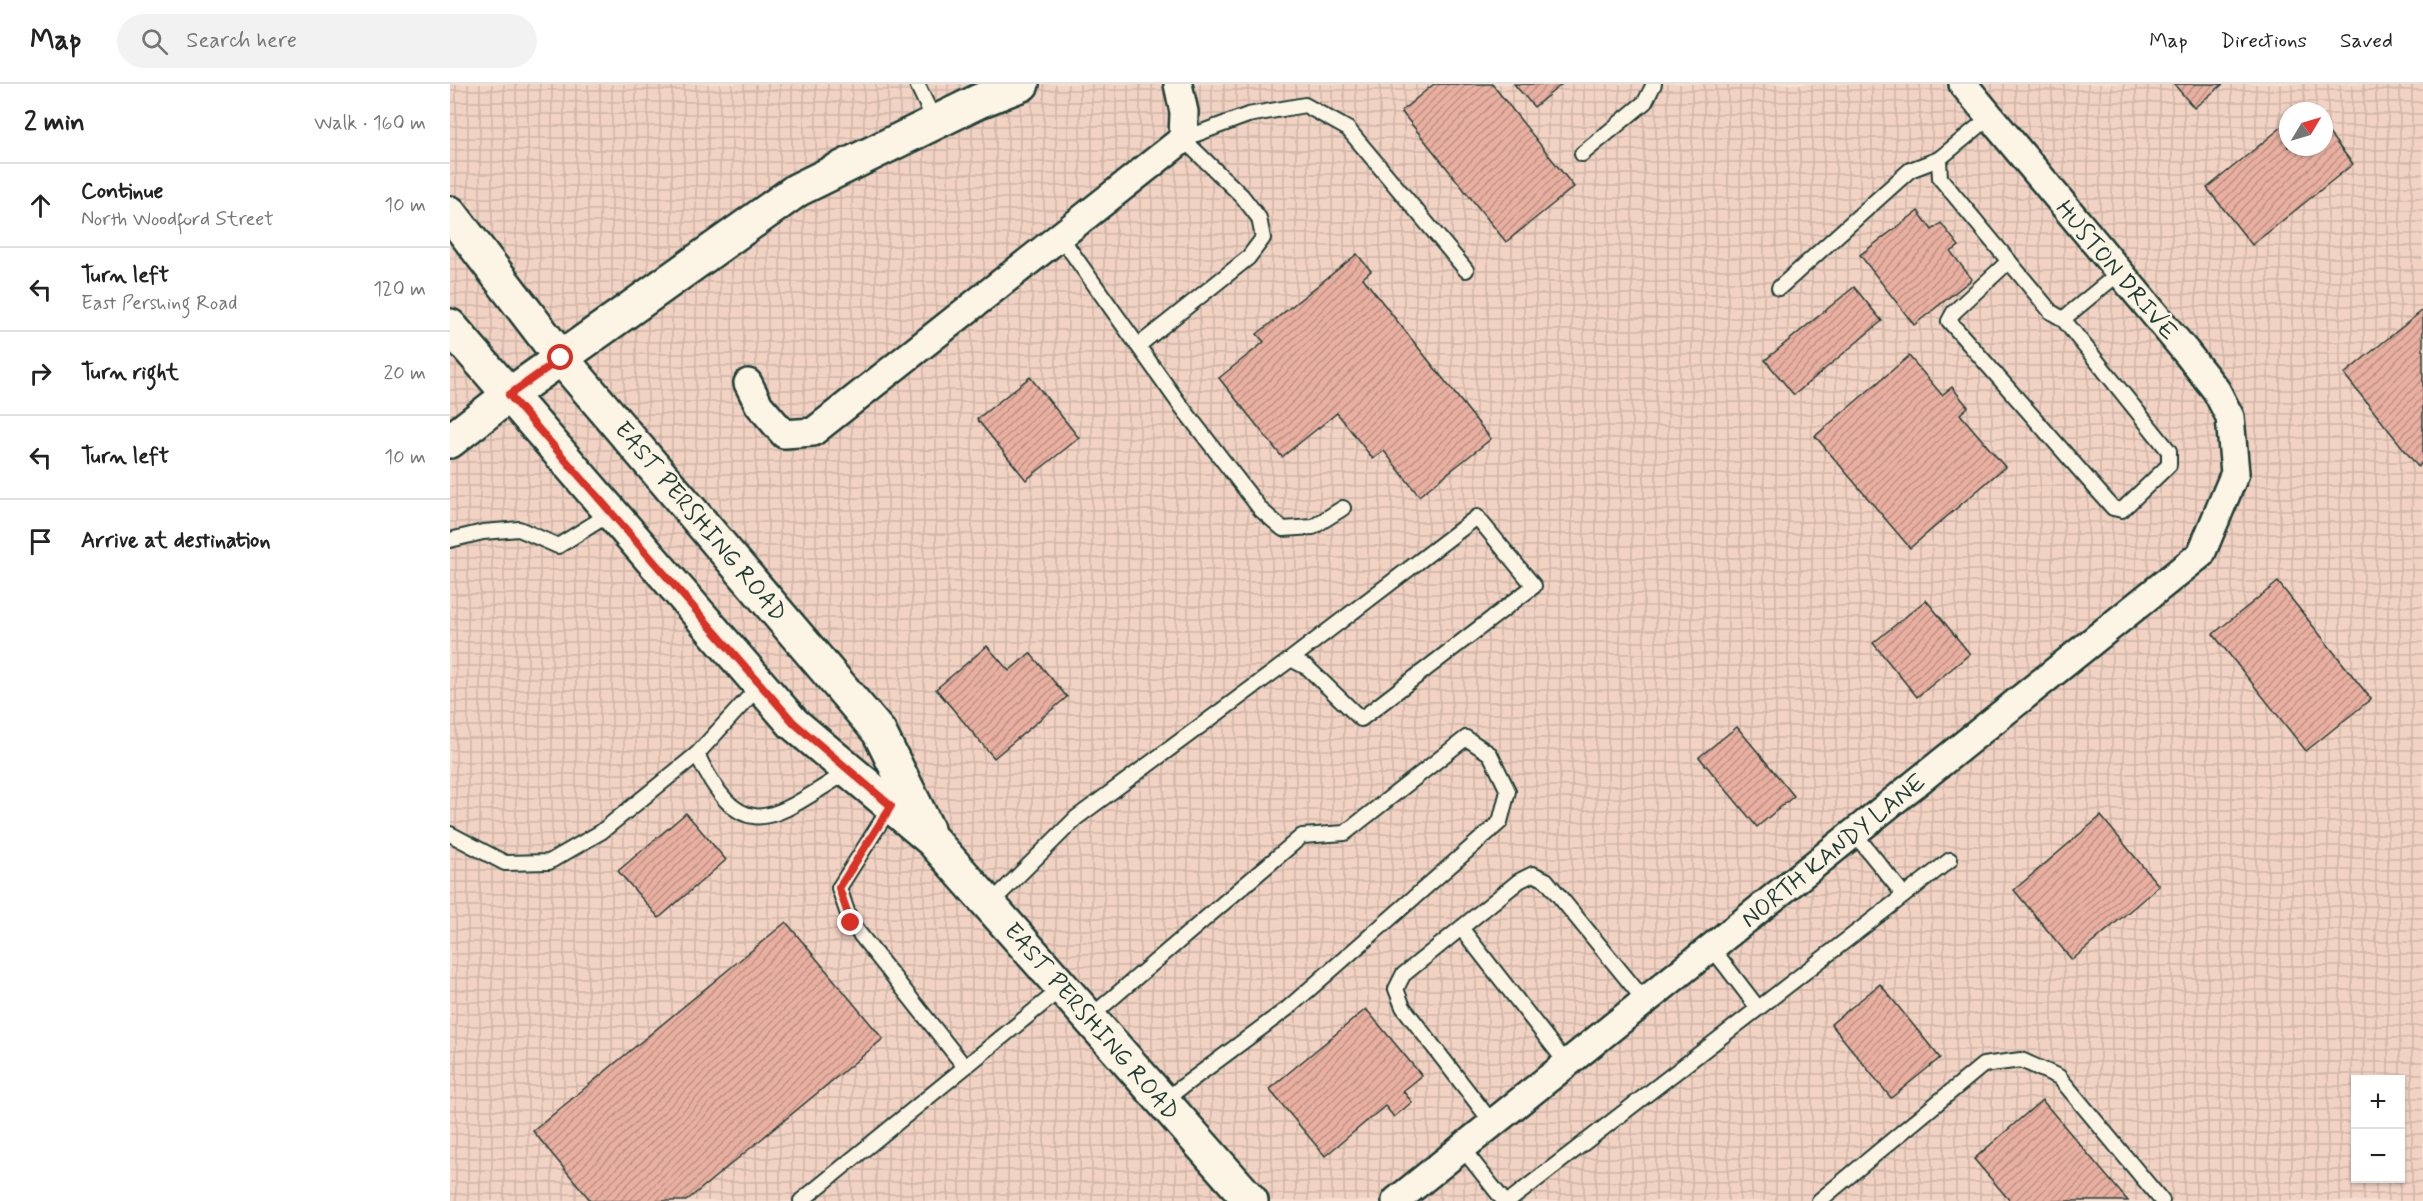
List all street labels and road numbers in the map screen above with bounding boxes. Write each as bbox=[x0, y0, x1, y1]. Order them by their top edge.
street label: HUSTON DRIVE bbox=[2048, 194, 2184, 347]
street label: EAST PERSHING ROAD bbox=[607, 415, 793, 629]
street label: NORTH KANDY LANE bbox=[1735, 767, 1933, 935]
street label: EAST PERSHING ROAD bbox=[996, 917, 1185, 1127]

